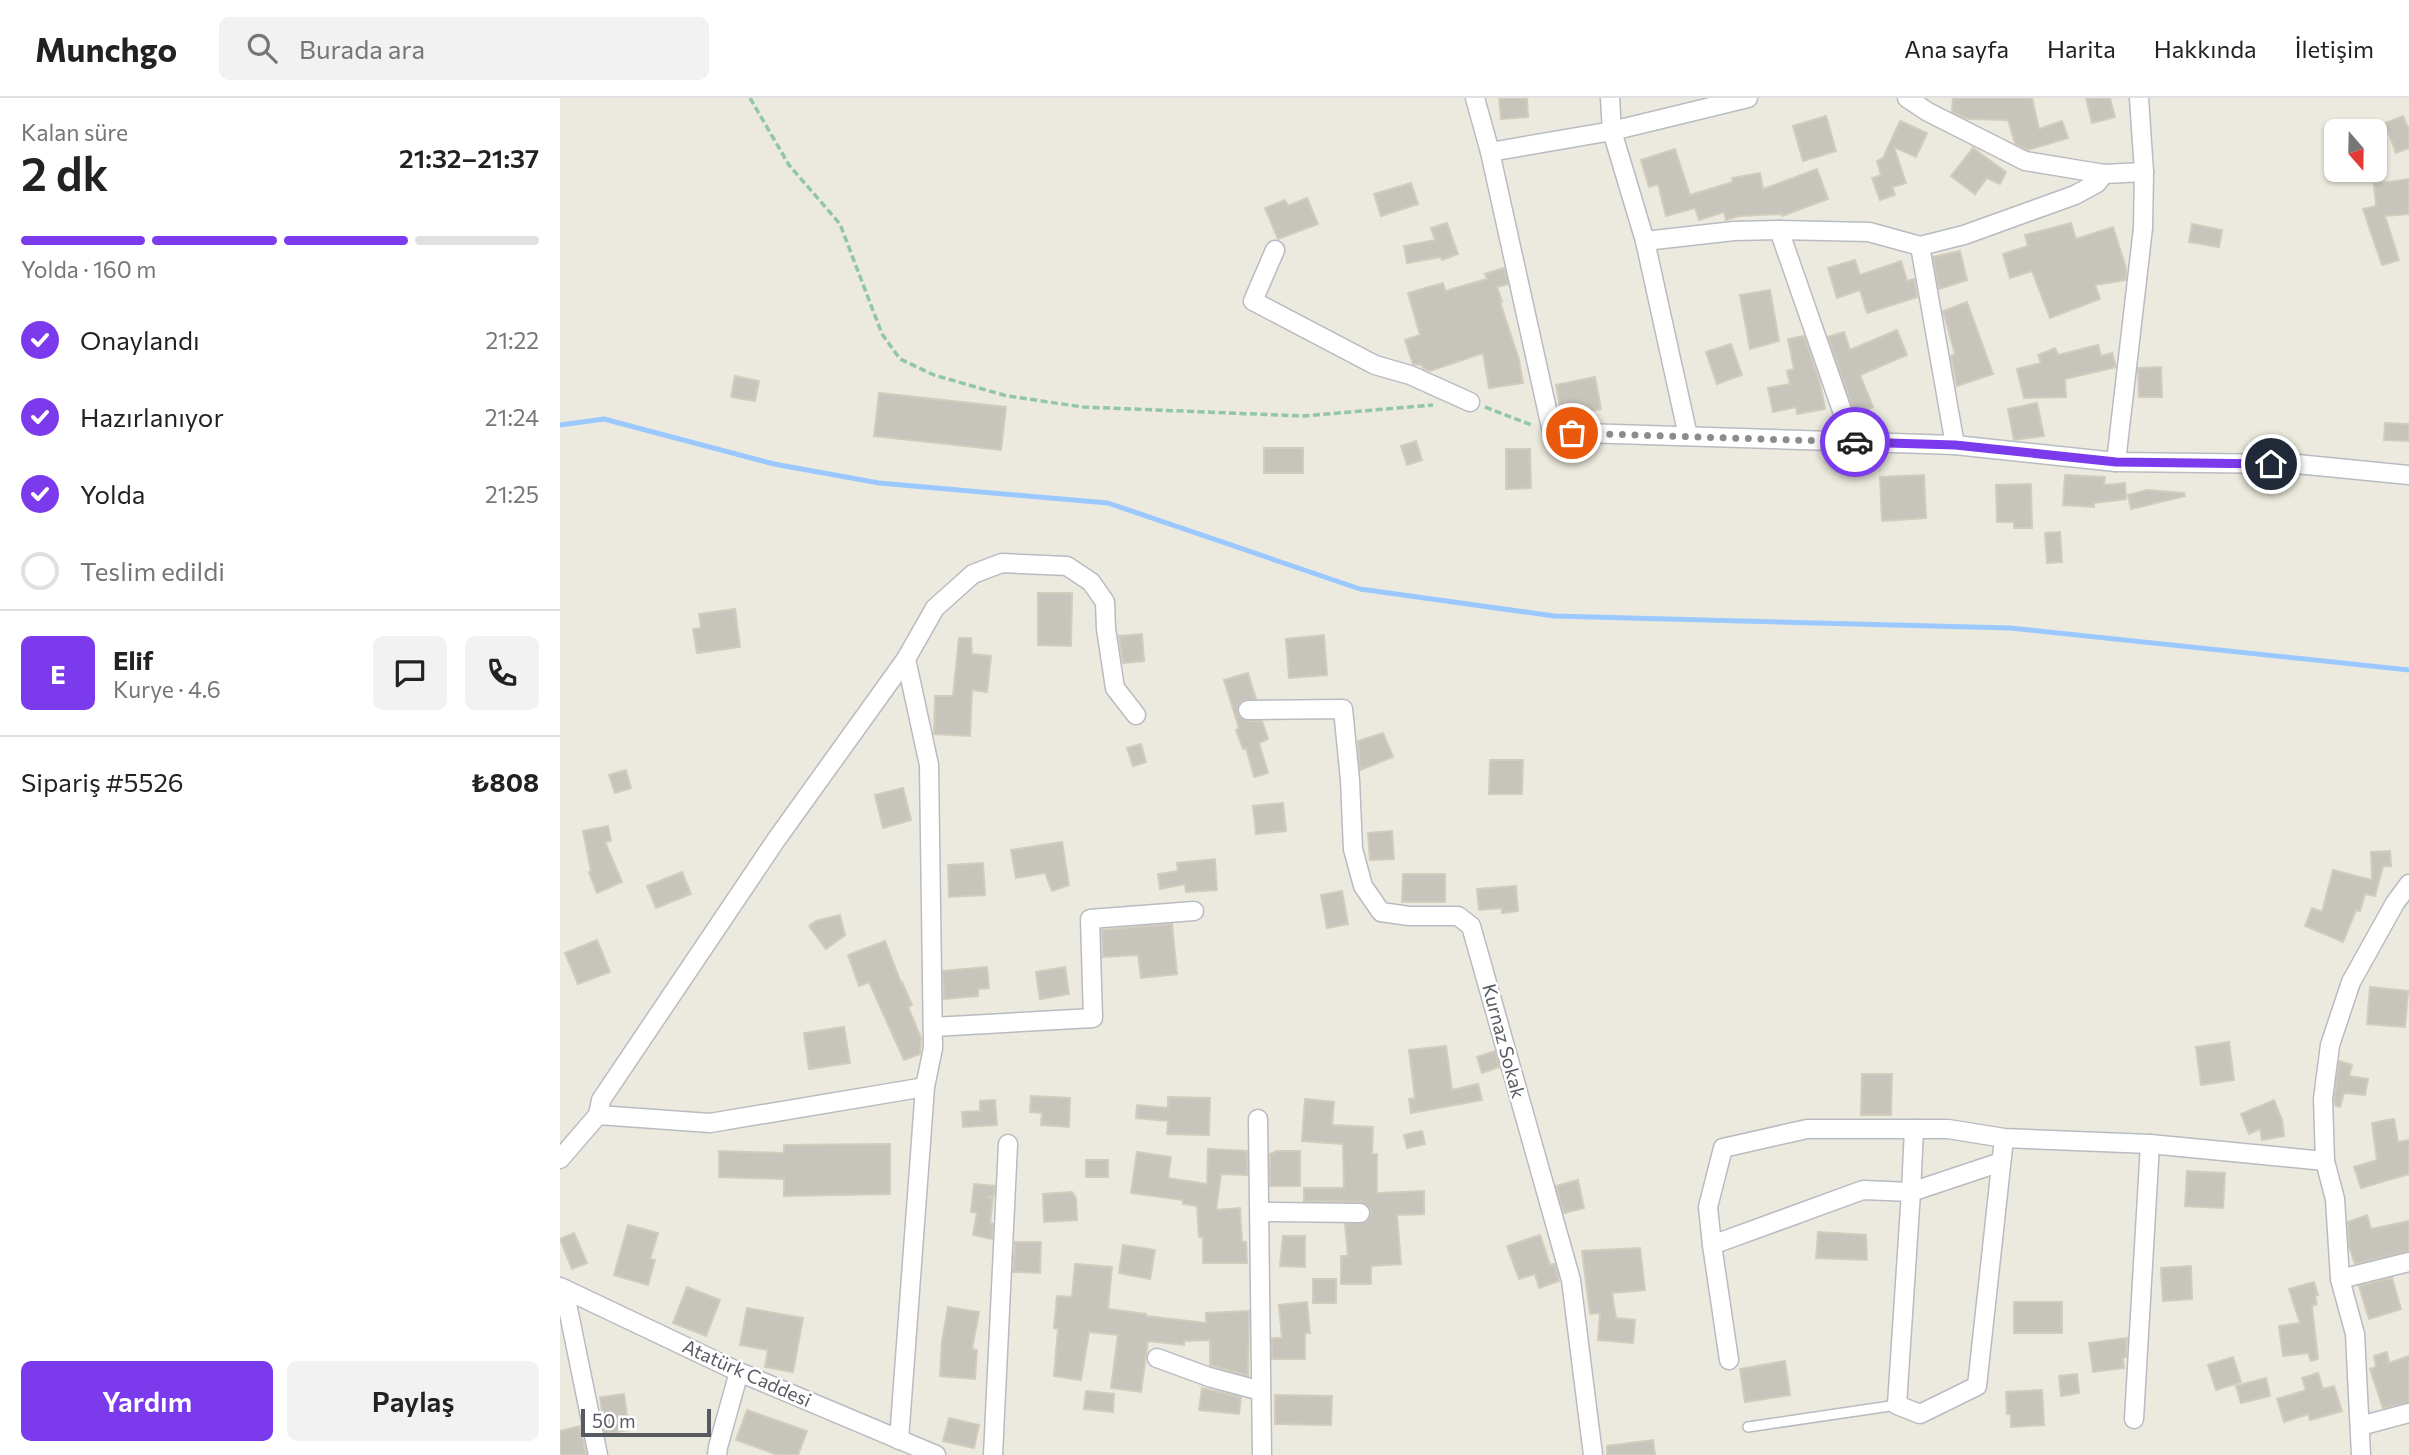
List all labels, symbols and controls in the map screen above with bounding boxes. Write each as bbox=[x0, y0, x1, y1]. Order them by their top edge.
search box bbox=[219, 17, 709, 80]
text: Munchgo bbox=[35, 28, 177, 69]
icon: search bbox=[243, 29, 281, 67]
text: Burada ara bbox=[299, 33, 425, 64]
text: Ana sayfa bbox=[1904, 34, 2009, 63]
text: Harita bbox=[2047, 34, 2116, 63]
text: Hakkında bbox=[2154, 34, 2257, 63]
text: İletişim bbox=[2295, 34, 2374, 63]
text: Kalan süre bbox=[21, 118, 128, 146]
north arrow bbox=[2324, 119, 2387, 182]
map controls bbox=[2324, 119, 2387, 182]
text: 21:32–21:37 bbox=[399, 142, 539, 173]
text: 2 dk bbox=[21, 144, 108, 200]
text: Yolda · 160 m bbox=[21, 255, 156, 283]
icon: check bbox=[21, 321, 59, 359]
text: Onaylandı bbox=[80, 324, 200, 355]
text: 21:22 bbox=[485, 326, 539, 354]
icon: check bbox=[21, 398, 59, 436]
text: Hazırlanıyor bbox=[80, 401, 224, 432]
text: 21:24 bbox=[485, 403, 539, 431]
pin bbox=[1542, 403, 1602, 463]
courier bbox=[1820, 407, 1890, 477]
icon: bag bbox=[1553, 414, 1591, 452]
icon: car bbox=[1836, 423, 1874, 461]
pin bbox=[2241, 434, 2301, 494]
icon: home bbox=[2252, 445, 2290, 483]
icon: check bbox=[21, 475, 59, 513]
text: Yolda bbox=[80, 478, 145, 509]
text: 21:25 bbox=[485, 480, 539, 508]
text: Teslim edildi bbox=[80, 555, 225, 586]
button: chat bbox=[373, 636, 447, 710]
button: phone bbox=[465, 636, 539, 710]
text: Elif bbox=[113, 644, 153, 675]
text: E bbox=[50, 658, 66, 689]
text: Kurye · 4.6 bbox=[113, 675, 221, 703]
text: Sipariş #5526 bbox=[21, 766, 184, 797]
text: ₺808 bbox=[471, 766, 539, 797]
street label: Kurnaz Sokak bbox=[1478, 981, 1531, 1101]
street label: Atatürk Caddesi bbox=[679, 1334, 815, 1411]
button: Yardım bbox=[21, 1361, 273, 1441]
button: Paylaş bbox=[287, 1361, 539, 1441]
scale bar bbox=[581, 1406, 710, 1438]
text: 50 m bbox=[592, 1409, 636, 1432]

